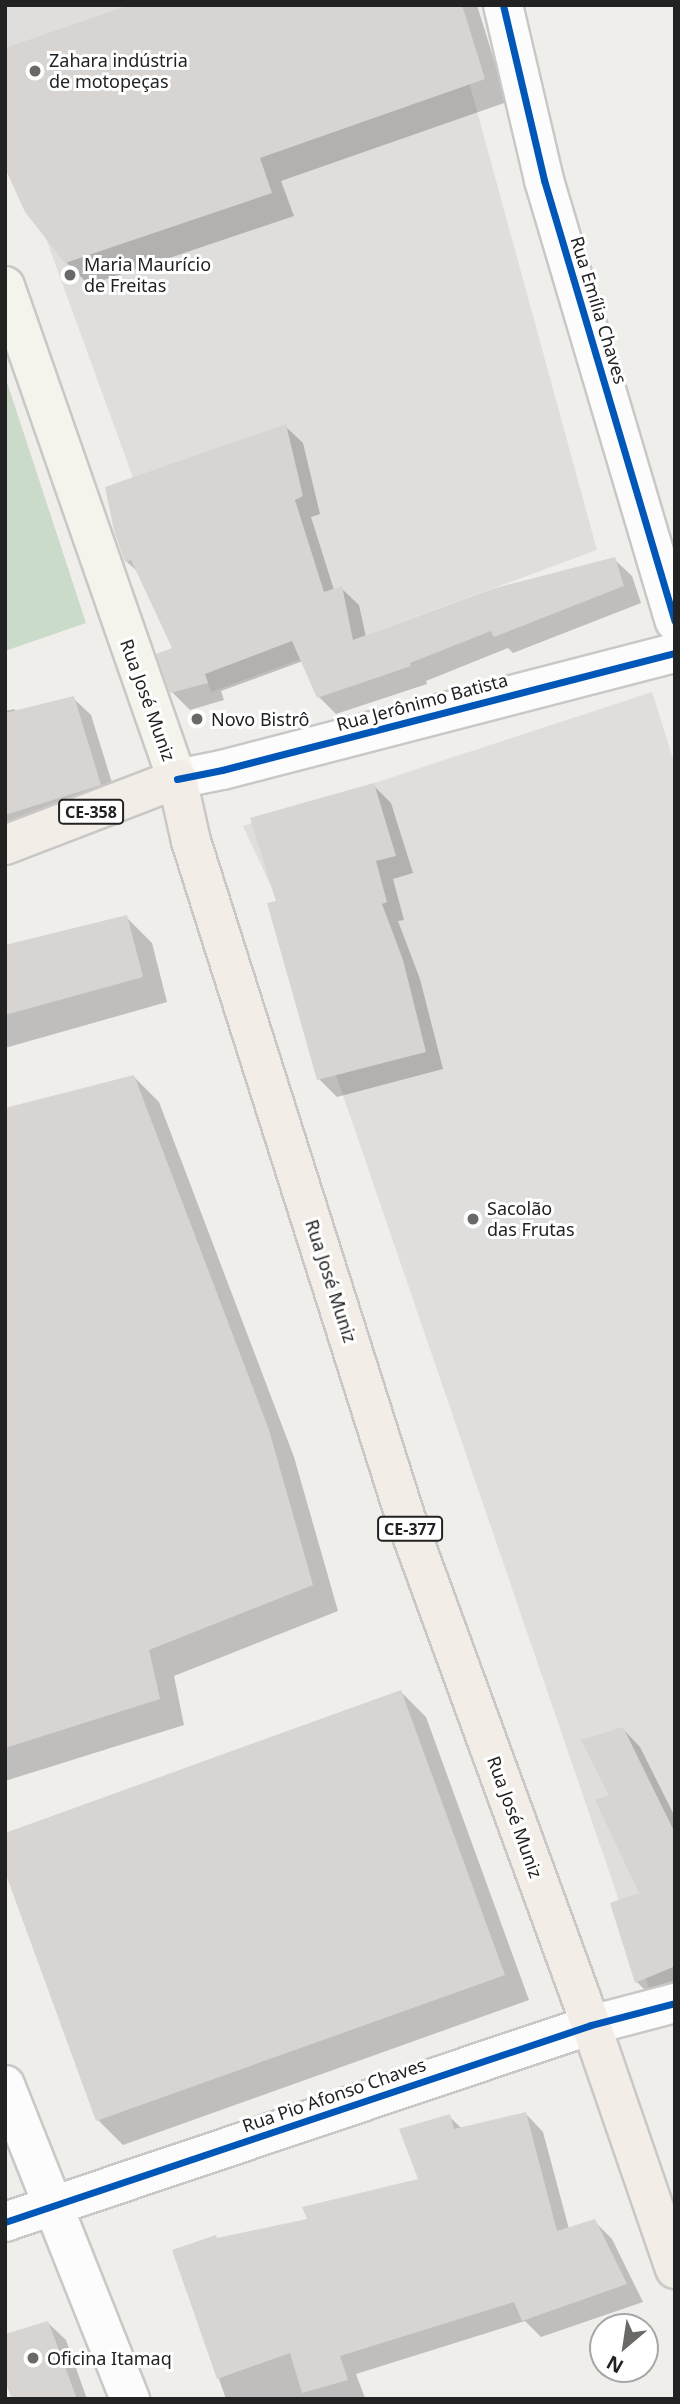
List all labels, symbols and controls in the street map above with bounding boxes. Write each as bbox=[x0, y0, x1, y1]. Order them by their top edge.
place label: Zahara indústria de motopeças bbox=[49, 50, 188, 92]
marker: Zahara indústria de motopeças bbox=[27, 63, 43, 79]
street label: Rua Emília Chaves bbox=[566, 234, 632, 386]
place label: Maria Maurício de Freitas bbox=[84, 254, 211, 296]
marker: Maria Maurício de Freitas bbox=[62, 267, 78, 283]
street label: Rua José Muniz bbox=[116, 636, 180, 764]
street label: Rua Jerônimo Batista bbox=[334, 669, 510, 735]
place label: Novo Bistrô bbox=[211, 708, 309, 730]
marker: Novo Bistrô bbox=[189, 711, 205, 727]
road number: CE-358 bbox=[58, 800, 124, 824]
place label: Sacolão das Frutas bbox=[487, 1198, 575, 1240]
marker: Sacolão das Frutas bbox=[465, 1211, 481, 1227]
street label: Rua José Muniz bbox=[301, 1217, 361, 1345]
road number: CE-377 bbox=[377, 1516, 443, 1541]
street label: Rua José Muniz bbox=[483, 1753, 547, 1881]
street label: Rua Pio Afonso Chaves bbox=[239, 2053, 429, 2137]
north arrow bbox=[589, 2313, 659, 2383]
place label: Oficina Itamaq bbox=[47, 2347, 172, 2369]
marker: Oficina Itamaq bbox=[25, 2350, 41, 2366]
text: N bbox=[602, 2350, 628, 2380]

